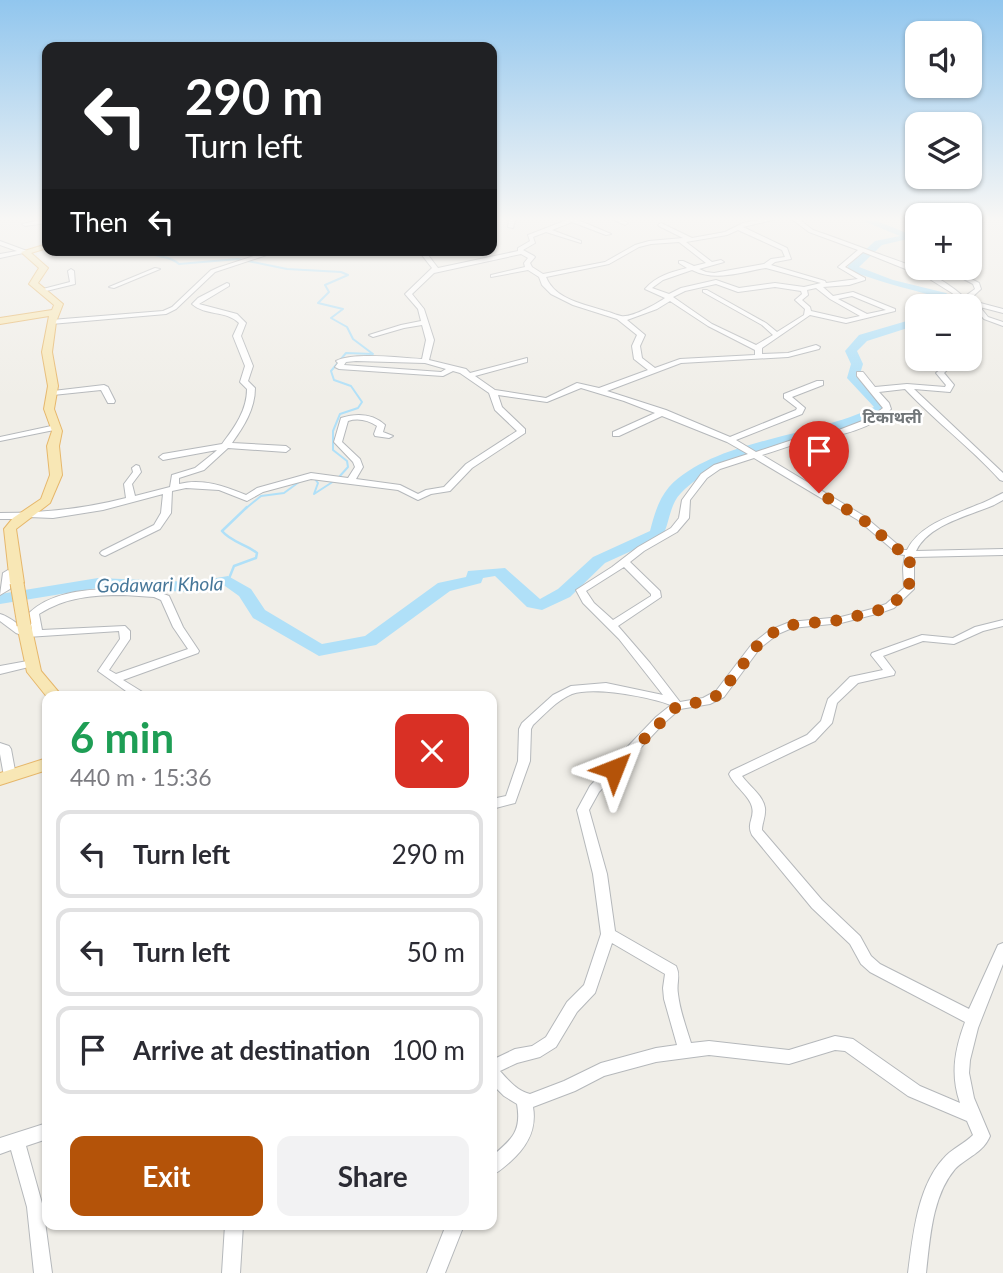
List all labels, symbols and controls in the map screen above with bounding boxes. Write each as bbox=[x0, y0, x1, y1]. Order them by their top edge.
map controls bbox=[905, 21, 982, 371]
button: sound bbox=[905, 21, 982, 98]
text: 290 m bbox=[185, 67, 323, 125]
icon: left bbox=[70, 70, 161, 161]
button: layers bbox=[905, 112, 982, 189]
text: Turn left bbox=[185, 126, 302, 165]
icon: left bbox=[142, 203, 180, 241]
button: + bbox=[905, 203, 982, 280]
text: Then bbox=[70, 206, 128, 238]
button: − bbox=[905, 294, 982, 371]
district label: टिकाथली bbox=[862, 407, 922, 426]
pin bbox=[789, 421, 849, 493]
icon: arrive bbox=[800, 432, 838, 470]
water label: Godawari Khola bbox=[96, 571, 224, 597]
text: 6 min bbox=[70, 712, 174, 762]
button: close bbox=[395, 714, 469, 788]
position arrow bbox=[577, 732, 651, 806]
text: 440 m · 15:36 bbox=[70, 763, 212, 791]
icon: left bbox=[74, 835, 112, 873]
text: Turn left bbox=[133, 838, 230, 870]
text: 290 m bbox=[392, 838, 465, 870]
icon: left bbox=[74, 933, 112, 971]
text: Turn left bbox=[133, 936, 230, 968]
text: 50 m bbox=[407, 936, 465, 968]
icon: arrive bbox=[74, 1031, 112, 1069]
text: Arrive at destination bbox=[133, 1034, 370, 1066]
text: 100 m bbox=[392, 1034, 465, 1066]
button: Exit bbox=[70, 1136, 263, 1216]
button: Share bbox=[277, 1136, 469, 1216]

